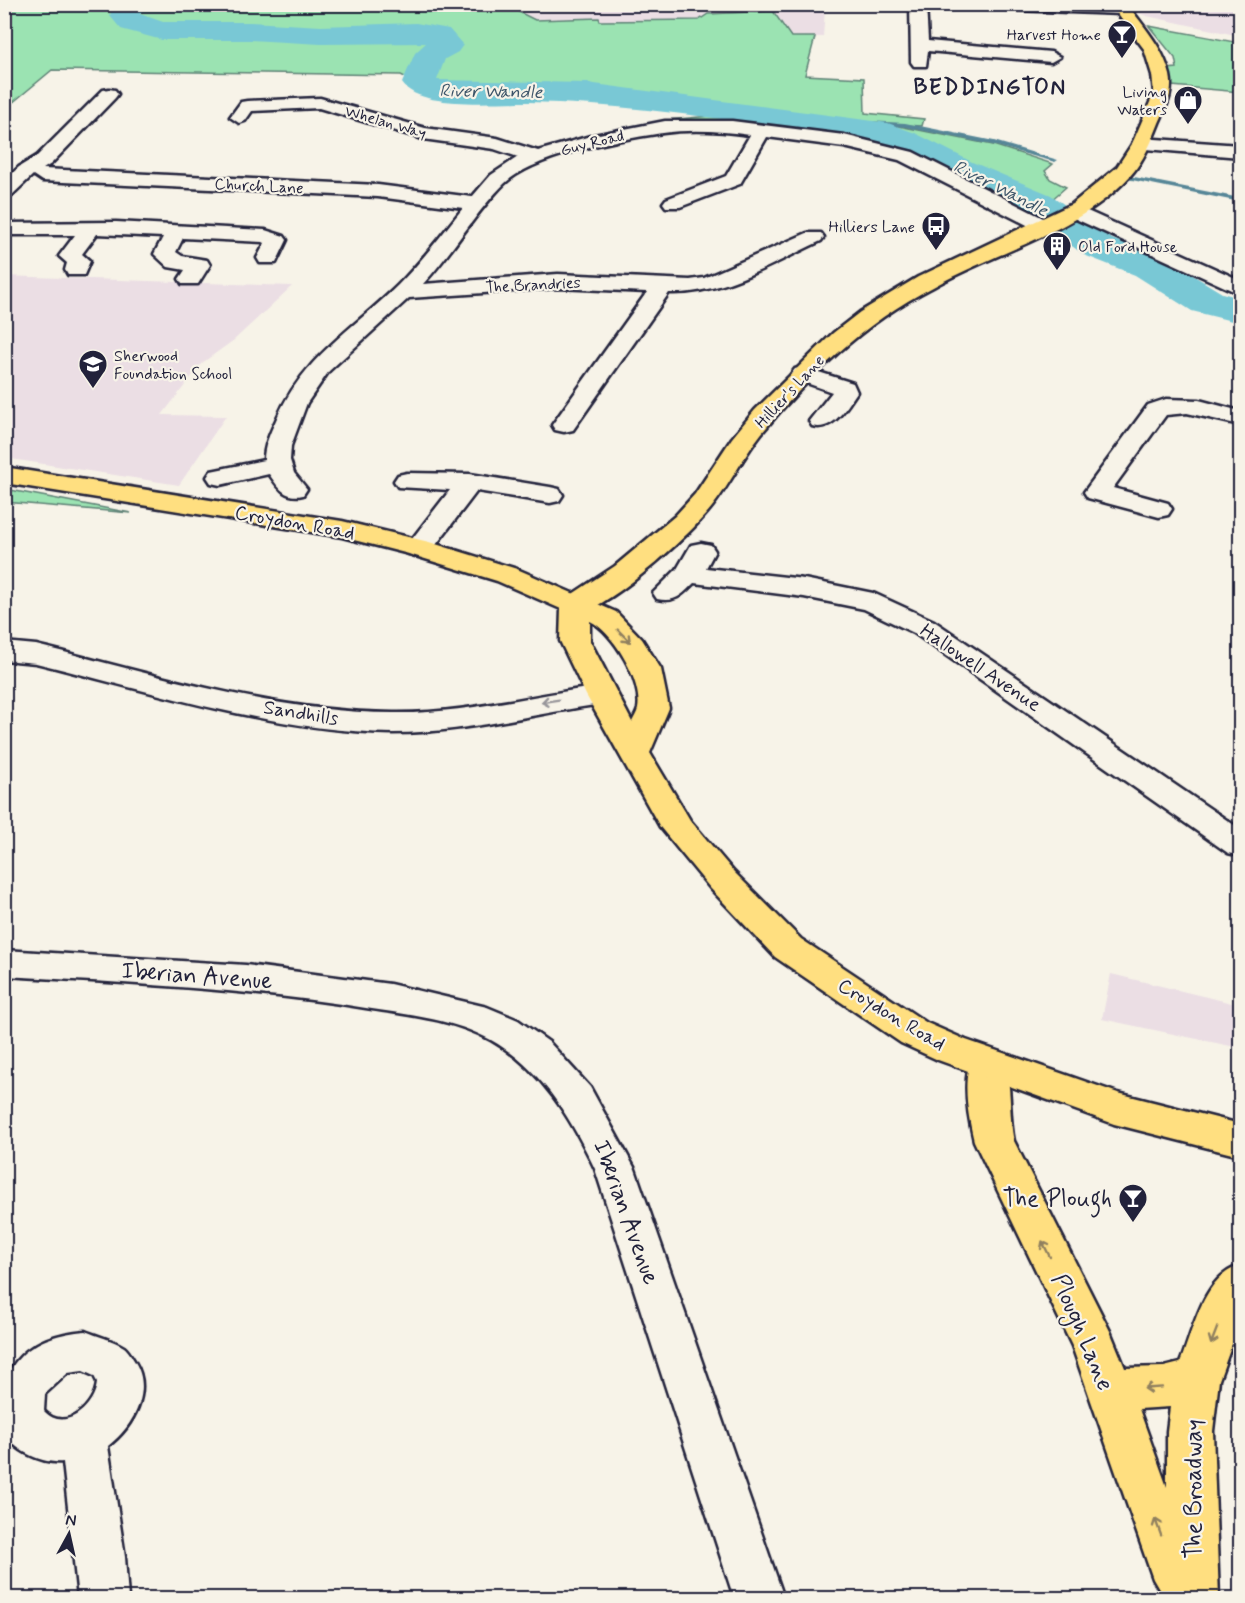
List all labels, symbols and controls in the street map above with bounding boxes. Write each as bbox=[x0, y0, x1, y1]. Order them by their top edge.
bar icon: Harvest Home bbox=[1106, 18, 1138, 60]
place label: Harvest Home bbox=[1007, 25, 1101, 46]
district label: BEDDINGTON bbox=[913, 74, 1067, 102]
water label: River Wandle bbox=[439, 79, 544, 105]
place label: Living Waters bbox=[1117, 82, 1167, 121]
shop icon: Living Waters bbox=[1172, 84, 1204, 126]
street label: Whelan Way bbox=[342, 101, 429, 144]
street label: Guy Road bbox=[558, 125, 626, 161]
water label: River Wandle bbox=[949, 155, 1053, 224]
street label: Church Lane bbox=[214, 174, 304, 199]
bus stop icon: Hilliers Lane bbox=[920, 210, 952, 252]
place label: Hilliers Lane bbox=[829, 217, 915, 238]
building icon: Old Ford House bbox=[1041, 230, 1073, 272]
place label: Old Ford House bbox=[1078, 237, 1178, 258]
street label: The Brandries bbox=[485, 273, 581, 298]
place label: Sherwood Foundation School bbox=[114, 346, 232, 385]
school or university icon: Sherwood Foundation School bbox=[77, 348, 109, 390]
street label: Hillier's Lane bbox=[751, 351, 830, 433]
street label: Croydon Road bbox=[233, 500, 357, 547]
street label: Hallowell Avenue bbox=[914, 618, 1046, 719]
one-way arrow bbox=[616, 629, 631, 644]
street label: Sandhills bbox=[261, 694, 340, 733]
one-way arrow bbox=[541, 696, 561, 707]
street label: Iberian Avenue bbox=[120, 956, 274, 997]
street label: Croydon Road bbox=[832, 973, 950, 1058]
street label: Iberian Avenue bbox=[585, 1136, 666, 1289]
bar icon: The Plough bbox=[1117, 1182, 1149, 1224]
place label: The Plough bbox=[1002, 1184, 1112, 1218]
one-way arrow bbox=[1040, 1240, 1052, 1258]
street label: Plough Lane bbox=[1041, 1269, 1120, 1397]
one-way arrow bbox=[1207, 1326, 1218, 1344]
one-way arrow bbox=[1143, 1383, 1163, 1394]
street label: The Broadway bbox=[1179, 1419, 1210, 1559]
north arrow bbox=[39, 1504, 99, 1564]
text: N bbox=[64, 1509, 78, 1532]
one-way arrow bbox=[1151, 1518, 1162, 1537]

